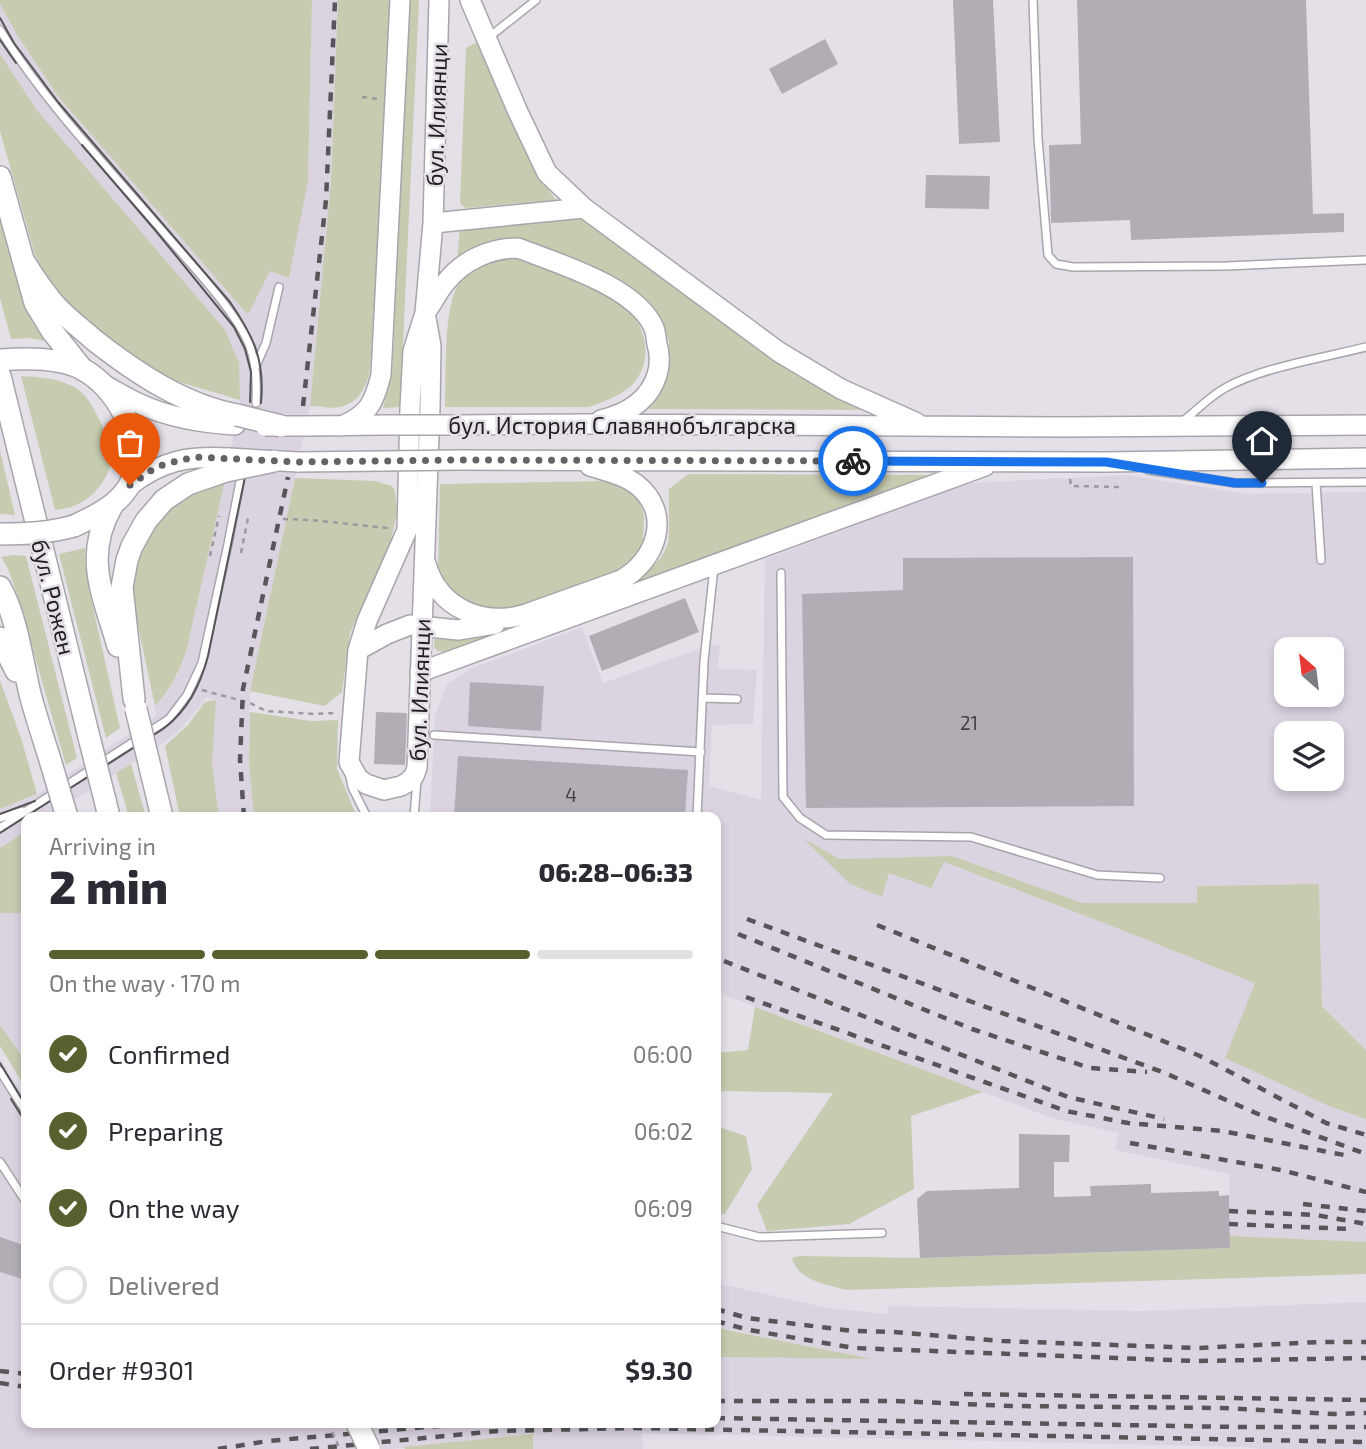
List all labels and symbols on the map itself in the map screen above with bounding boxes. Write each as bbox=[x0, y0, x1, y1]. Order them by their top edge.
street label: бул. Илиянци bbox=[420, 43, 453, 187]
street label: бул. История Славянобългарска bbox=[448, 411, 796, 440]
pin bbox=[1232, 411, 1292, 483]
pin bbox=[100, 413, 160, 485]
courier bbox=[818, 426, 888, 496]
street label: бул. Рожен bbox=[25, 536, 82, 658]
street label: бул. Илиянци bbox=[403, 618, 436, 762]
north arrow bbox=[1274, 637, 1344, 707]
house number: 21 bbox=[960, 711, 978, 734]
house number: 4 bbox=[565, 783, 577, 806]

